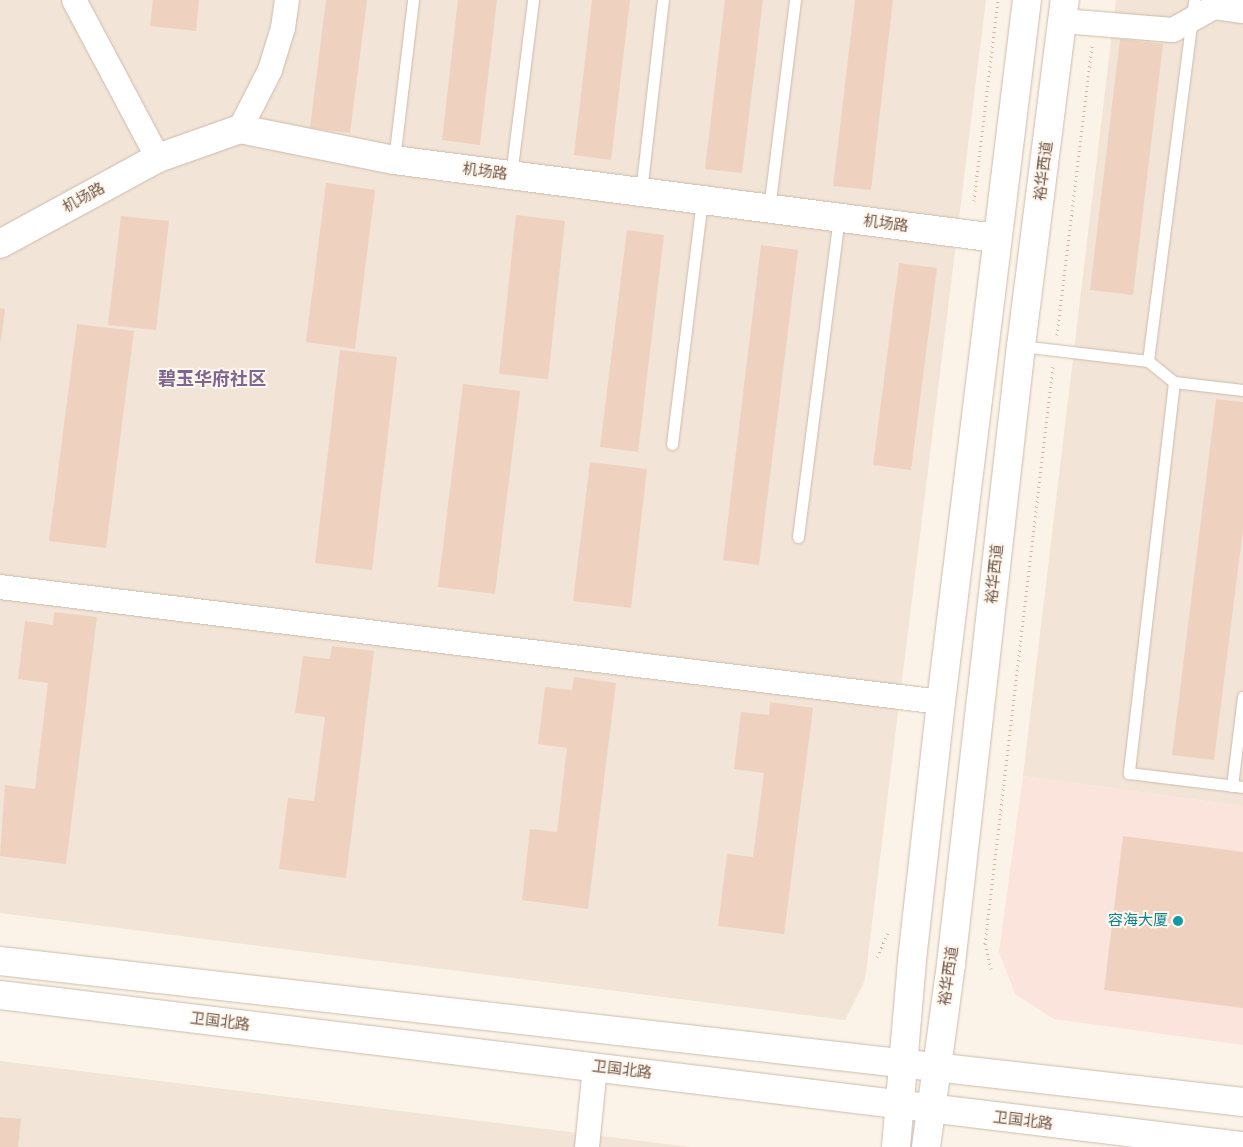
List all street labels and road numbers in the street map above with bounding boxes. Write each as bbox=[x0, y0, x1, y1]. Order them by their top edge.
street label: 裕华西道 bbox=[1031, 140, 1057, 202]
street label: 机场路 bbox=[462, 160, 508, 184]
street label: 机场路 bbox=[60, 179, 108, 217]
street label: 机场路 bbox=[863, 212, 909, 236]
street label: 裕华西道 bbox=[983, 543, 1007, 605]
street label: 裕华西道 bbox=[936, 945, 962, 1007]
street label: 卫国北路 bbox=[189, 1009, 251, 1035]
street label: 卫国北路 bbox=[591, 1057, 653, 1083]
street label: 卫国北路 bbox=[992, 1108, 1054, 1134]

